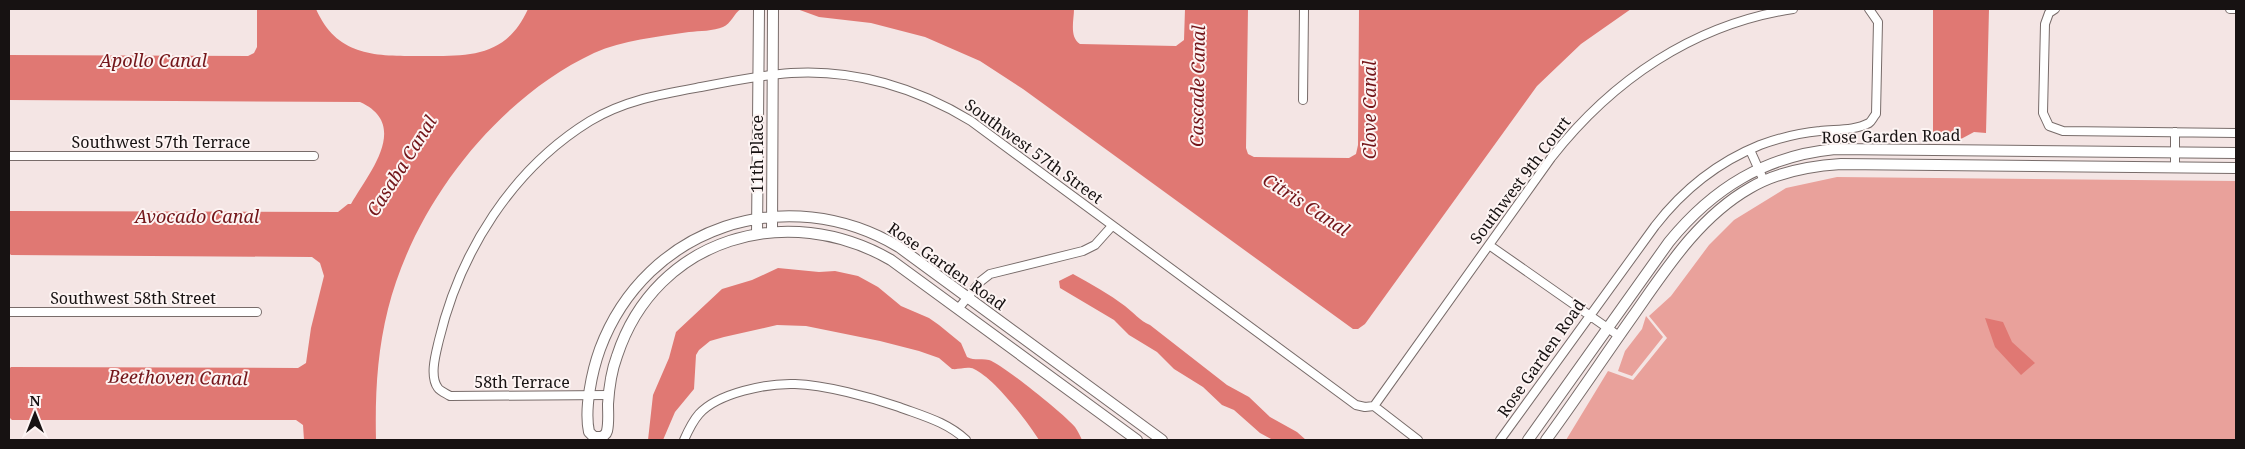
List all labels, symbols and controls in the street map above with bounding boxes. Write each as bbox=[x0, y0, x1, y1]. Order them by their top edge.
water label: Cascade Canal bbox=[1184, 24, 1210, 147]
water label: Apollo Canal bbox=[97, 48, 207, 72]
water label: Clove Canal bbox=[1357, 60, 1381, 159]
street label: Southwest 57th Street bbox=[960, 93, 1108, 209]
water label: Casaba Canal bbox=[361, 110, 442, 220]
street label: Southwest 9th Court bbox=[1465, 111, 1576, 248]
street label: 11th Place bbox=[746, 115, 768, 193]
street label: Rose Garden Road bbox=[1821, 124, 1961, 148]
street label: Southwest 57th Terrace bbox=[72, 131, 250, 153]
water label: Citris Canal bbox=[1259, 167, 1355, 241]
water label: Avocado Canal bbox=[133, 204, 260, 228]
street label: Rose Garden Road bbox=[884, 217, 1010, 315]
street label: Southwest 58th Street bbox=[50, 287, 216, 309]
street label: Rose Garden Road bbox=[1492, 295, 1590, 421]
water label: Beethoven Canal bbox=[107, 364, 249, 390]
street label: 58th Terrace bbox=[474, 371, 570, 393]
north arrow bbox=[10, 389, 60, 439]
text: N bbox=[29, 391, 41, 410]

